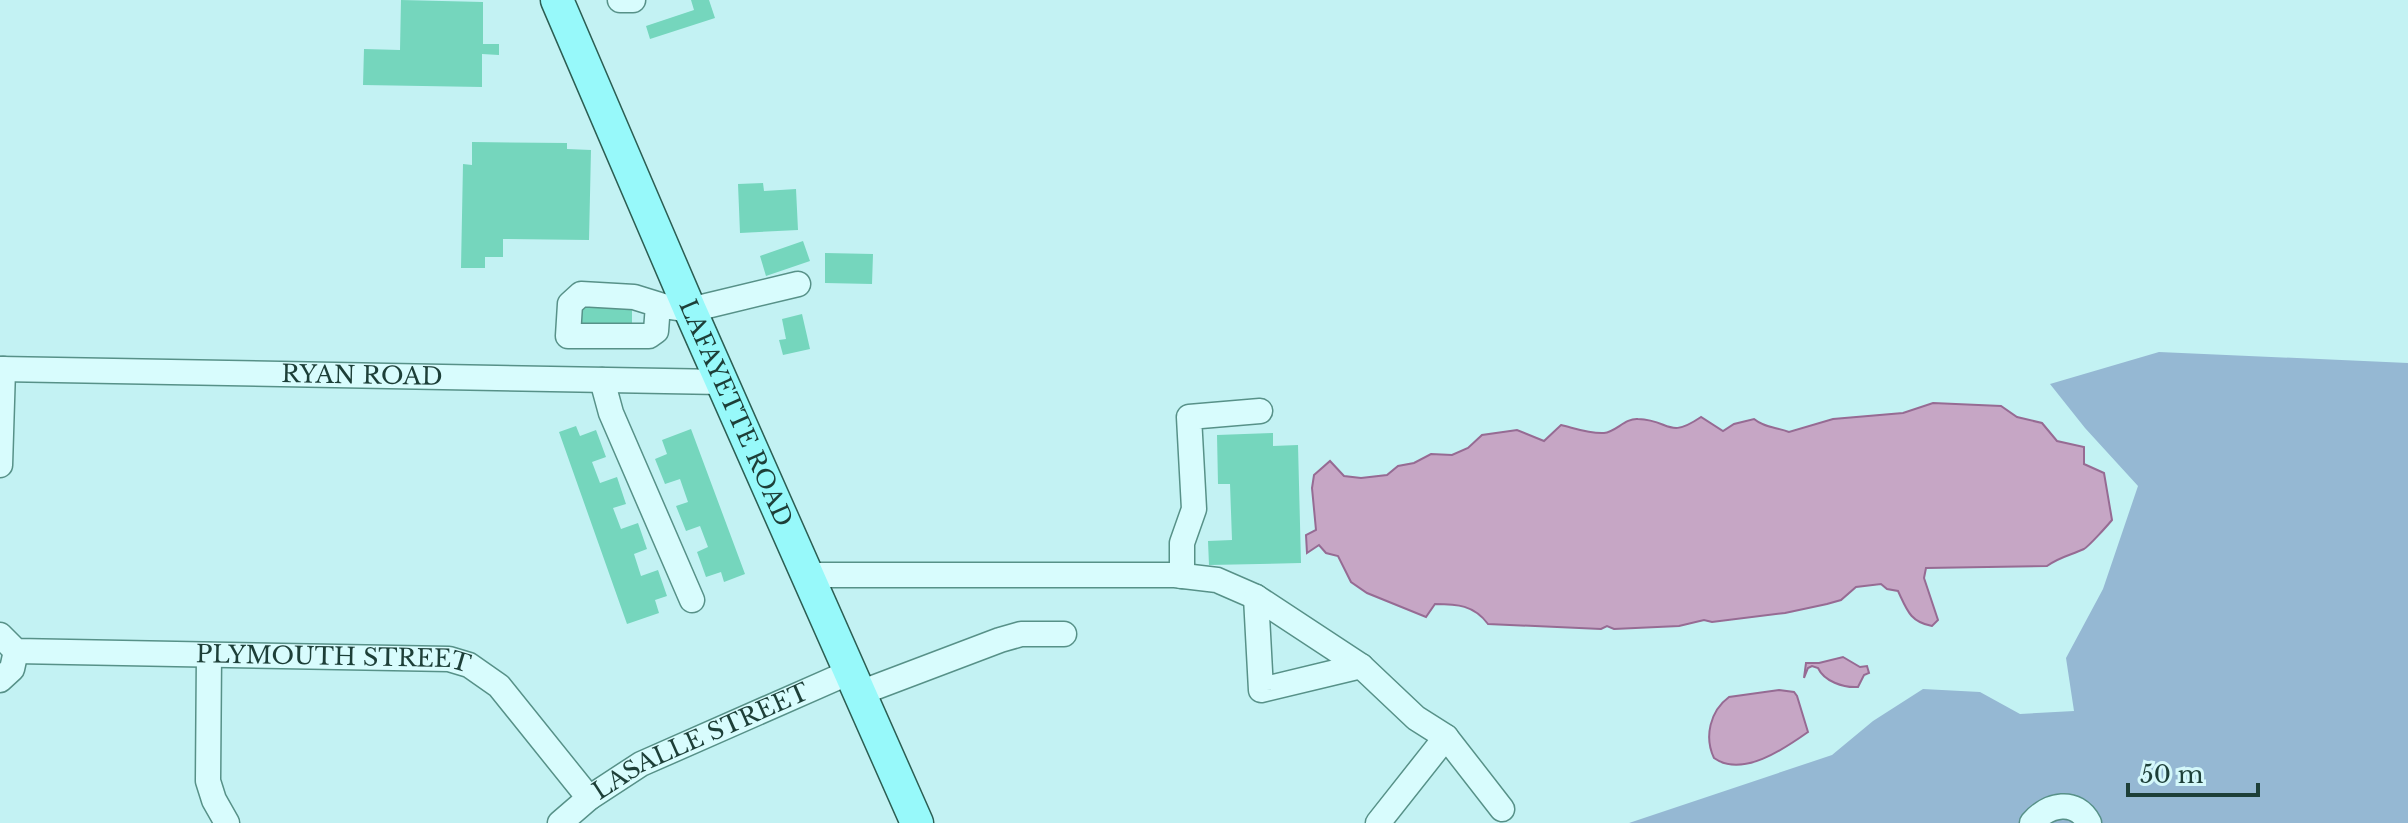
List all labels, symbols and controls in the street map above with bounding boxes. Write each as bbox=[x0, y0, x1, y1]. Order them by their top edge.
street label: LAFAYETTE ROAD bbox=[673, 295, 799, 531]
street label: RYAN ROAD bbox=[281, 359, 443, 391]
street label: PLYMOUTH STREET bbox=[196, 639, 474, 679]
street label: LASALLE STREET bbox=[587, 677, 813, 806]
scale bar bbox=[2128, 747, 2258, 797]
text: 50 m bbox=[2140, 760, 2204, 789]

